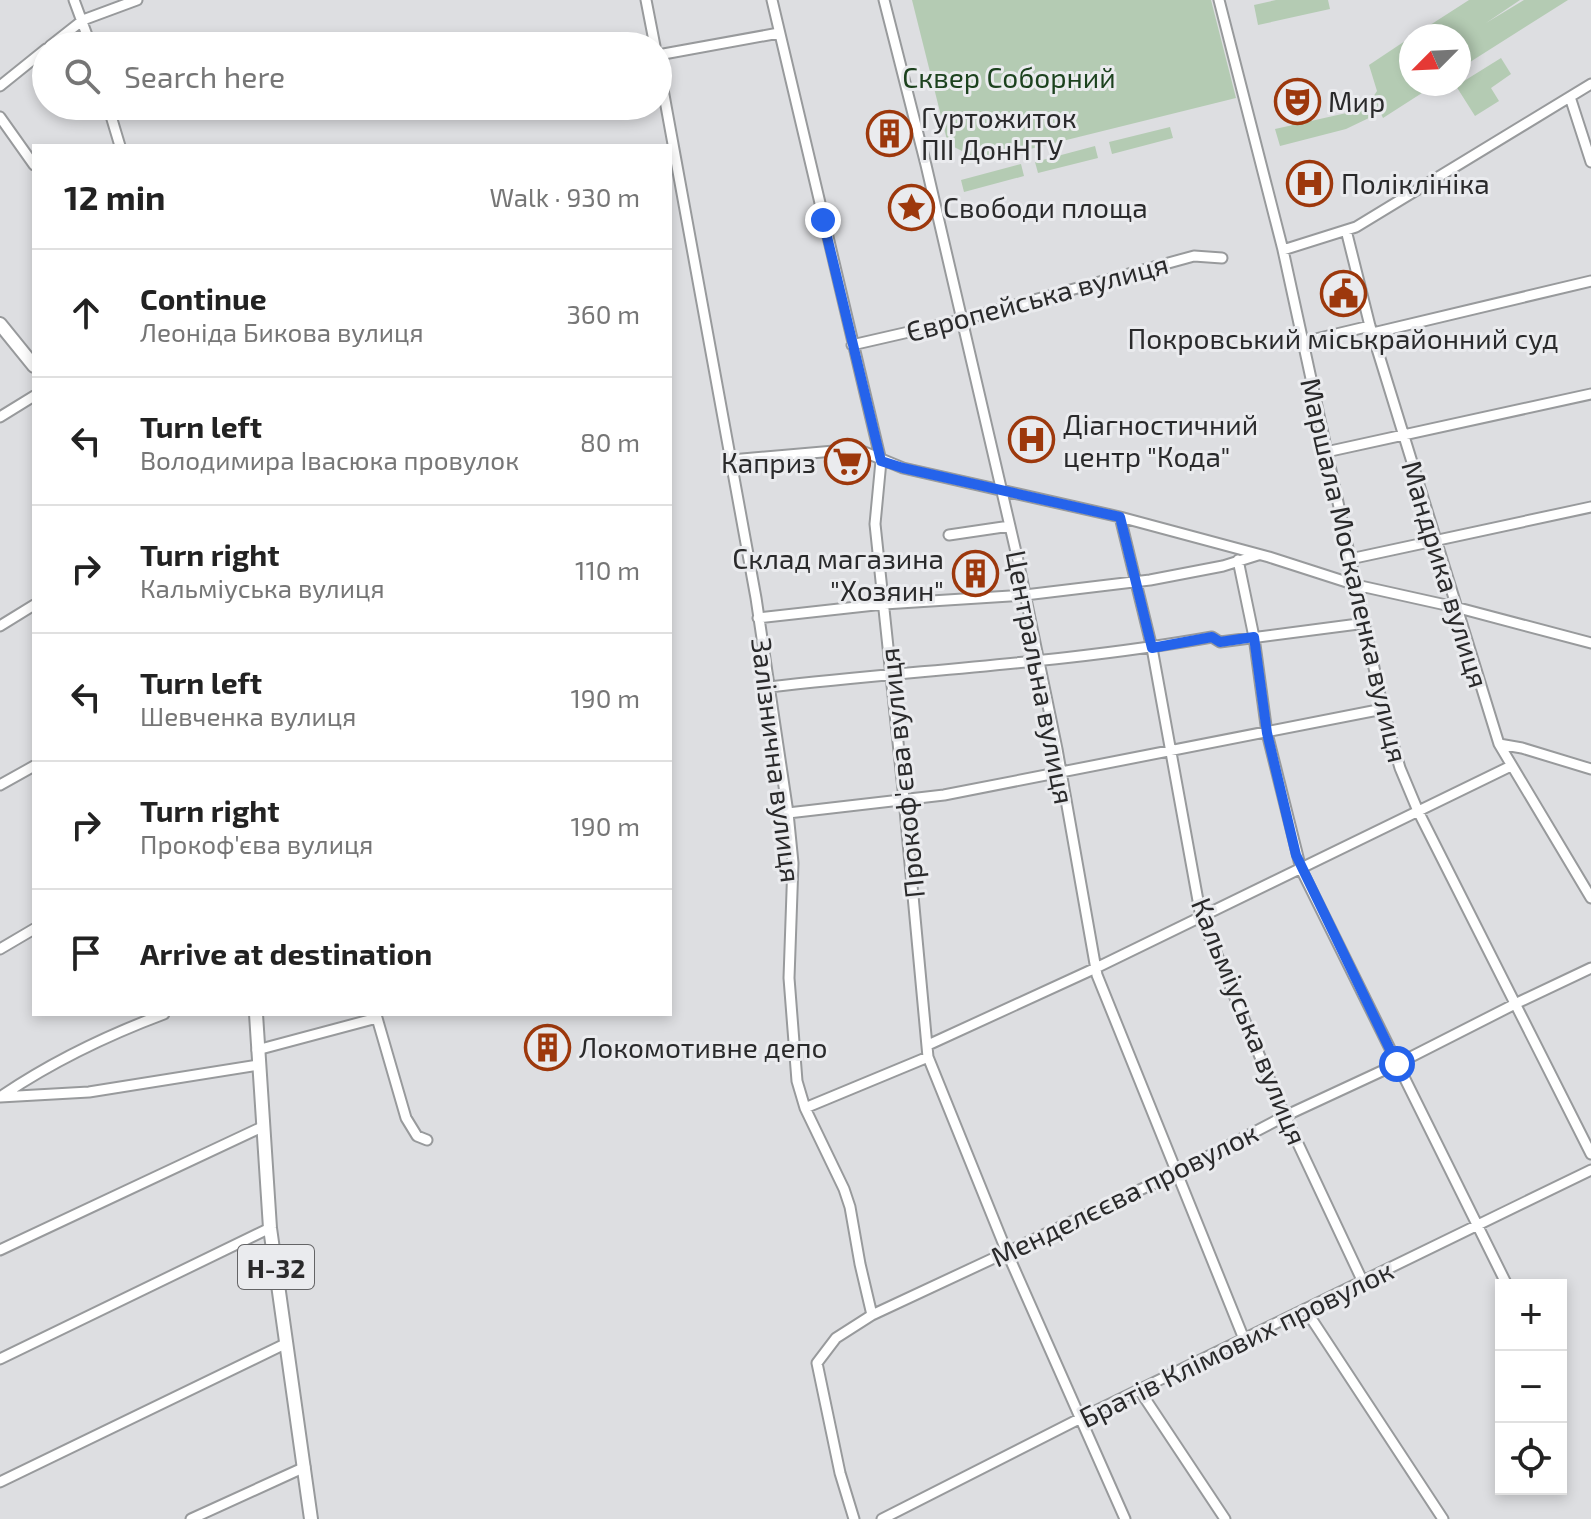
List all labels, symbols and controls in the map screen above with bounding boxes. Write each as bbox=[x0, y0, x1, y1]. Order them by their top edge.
north arrow bbox=[1399, 24, 1471, 96]
search box bbox=[32, 32, 672, 120]
icon: search bbox=[60, 54, 104, 98]
text: Search here bbox=[124, 58, 285, 94]
park label: Сквер Соборний bbox=[902, 60, 1116, 94]
theatre icon: Мир bbox=[1273, 77, 1321, 125]
place label: Мир bbox=[1328, 84, 1385, 118]
place label: Гуртожиток ПІІ ДонНТУ bbox=[921, 100, 1077, 166]
building icon: Гуртожиток ПІІ ДонНТУ bbox=[866, 109, 914, 157]
hospital icon: Поліклініка bbox=[1286, 159, 1334, 207]
place label: Поліклініка bbox=[1341, 166, 1490, 200]
text: 12 min bbox=[64, 176, 166, 217]
text: Walk · 930 m bbox=[489, 181, 640, 212]
place icon: Свободи площа bbox=[888, 183, 936, 231]
place label: Свободи площа bbox=[943, 190, 1148, 224]
route end bbox=[805, 202, 841, 238]
street label: Європейська вулиця bbox=[902, 246, 1172, 348]
public building icon: Покровський міськрайонний суд bbox=[1319, 270, 1367, 318]
text: Continue bbox=[140, 280, 267, 316]
icon: ahead bbox=[64, 291, 108, 335]
text: 360 m bbox=[566, 298, 640, 329]
text: Леоніда Бикова вулиця bbox=[140, 316, 424, 347]
place label: Покровський міськрайонний суд bbox=[1128, 321, 1558, 355]
street label: Маршала Москаленка вулиця bbox=[1294, 374, 1416, 766]
place label: Діагностичний центр "Кода" bbox=[1063, 407, 1258, 473]
text: Turn left bbox=[140, 408, 262, 444]
hospital icon: Діагностичний центр "Кода" bbox=[1008, 416, 1056, 464]
icon: left bbox=[64, 419, 108, 463]
text: 80 m bbox=[580, 426, 640, 457]
supermarket icon: Каприз bbox=[823, 438, 871, 486]
text: Володимира Івасюка провулок bbox=[140, 444, 519, 475]
place label: Каприз bbox=[721, 445, 816, 479]
street label: Мандрика вулиця bbox=[1395, 456, 1497, 692]
text: Turn right bbox=[140, 536, 280, 572]
place label: Склад магазина "Хозяин" bbox=[732, 541, 944, 607]
icon: right bbox=[64, 547, 108, 591]
street label: Центральна вулиця bbox=[1000, 547, 1082, 807]
building icon: Склад магазина "Хозяин" bbox=[951, 550, 999, 598]
text: 110 m bbox=[575, 554, 640, 585]
text: Кальміуська вулиця bbox=[140, 572, 385, 603]
street label: Залізнична вулиця bbox=[745, 636, 809, 884]
street label: Прокоф'єва вулиця bbox=[871, 646, 931, 900]
text: Turn left bbox=[140, 664, 262, 700]
icon: left bbox=[64, 675, 108, 719]
text: 190 m bbox=[571, 682, 640, 713]
text: Шевченка вулиця bbox=[140, 700, 356, 731]
text: Turn right bbox=[140, 792, 280, 828]
icon: right bbox=[64, 803, 108, 847]
text: 190 m bbox=[571, 810, 640, 841]
text: Прокоф'єва вулиця bbox=[140, 828, 373, 859]
street label: Кальміуська вулиця bbox=[1185, 893, 1315, 1149]
icon: arrive bbox=[64, 931, 108, 975]
text: Arrive at destination bbox=[140, 935, 432, 971]
building icon: Локомотивне депо bbox=[524, 1023, 572, 1071]
place label: Локомотивне депо bbox=[579, 1030, 828, 1064]
route start bbox=[1379, 1046, 1415, 1082]
street label: Менделєєва провулок bbox=[985, 1114, 1263, 1274]
road number: Н-32 bbox=[238, 1245, 314, 1289]
street label: Братів Клімових провулок bbox=[1074, 1252, 1398, 1434]
map controls bbox=[1495, 1279, 1567, 1495]
button: + bbox=[1495, 1279, 1567, 1351]
button: − bbox=[1495, 1351, 1567, 1423]
button: locate bbox=[1495, 1423, 1567, 1495]

